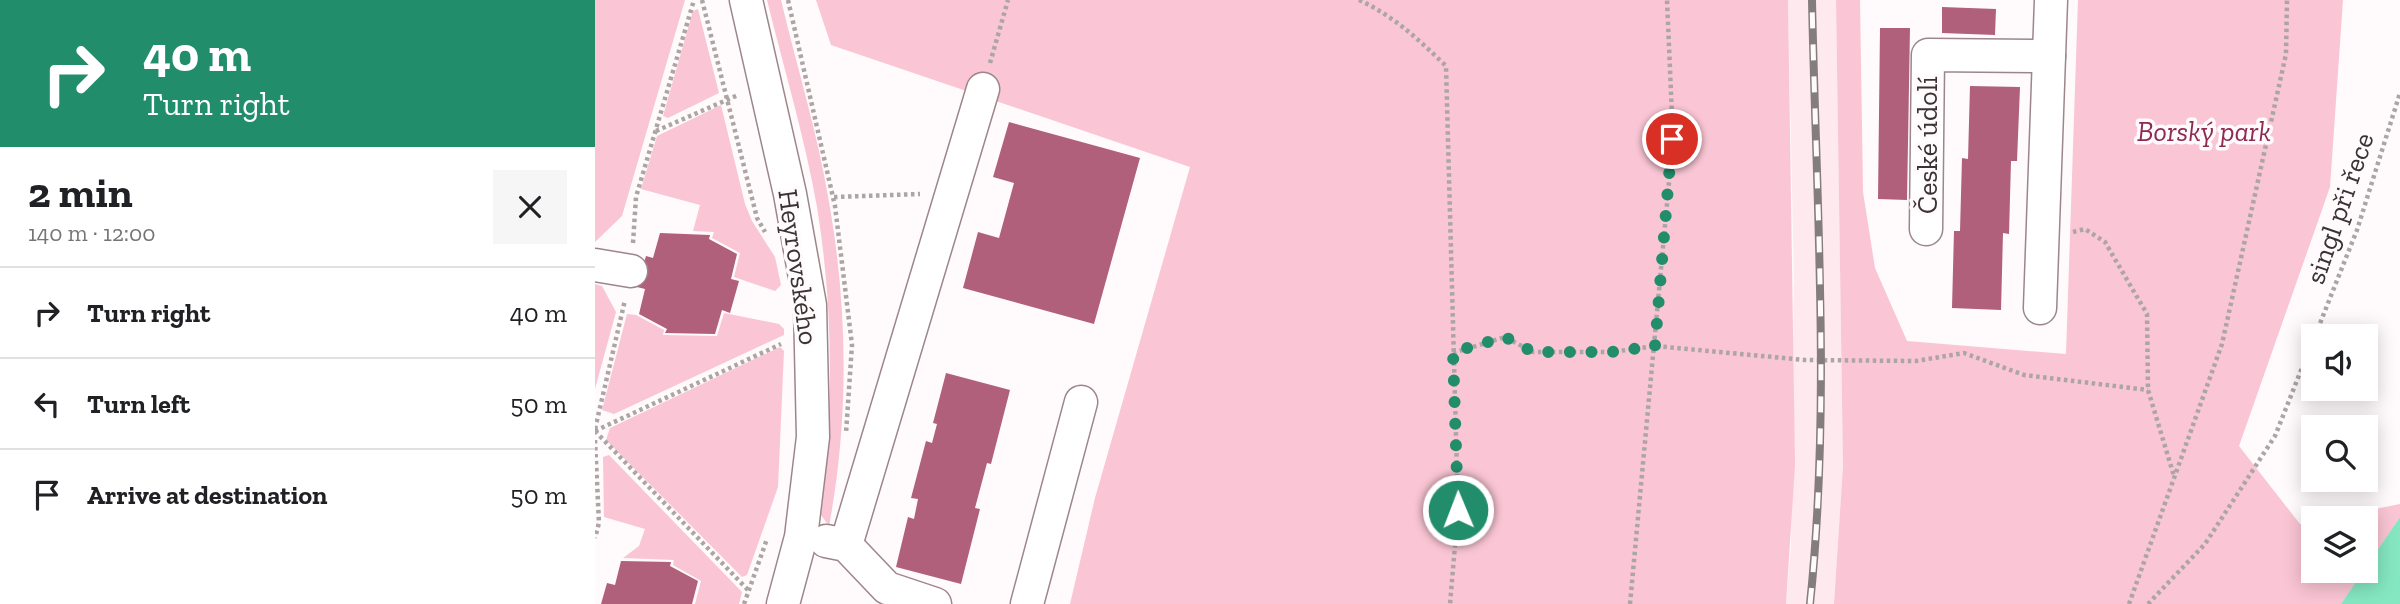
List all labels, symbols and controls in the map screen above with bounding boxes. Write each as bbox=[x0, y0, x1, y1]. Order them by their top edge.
text: 40 m bbox=[143, 25, 251, 84]
icon: right bbox=[28, 28, 119, 119]
street label: České údolí bbox=[1911, 76, 1944, 214]
text: Turn right bbox=[143, 85, 290, 123]
pin bbox=[1642, 109, 1702, 169]
park label: Borský park bbox=[2137, 115, 2271, 148]
icon: arrive bbox=[1653, 120, 1691, 158]
street label: singl při řece bbox=[2298, 128, 2381, 288]
text: 2 min bbox=[28, 167, 133, 218]
button: close bbox=[493, 170, 567, 244]
street label: Heyrovského bbox=[771, 187, 826, 347]
text: 140 m · 12:00 bbox=[28, 219, 155, 247]
icon: right bbox=[28, 294, 66, 332]
text: Turn right bbox=[87, 297, 210, 329]
text: 40 m bbox=[510, 297, 567, 329]
map controls bbox=[2301, 324, 2378, 583]
button: sound bbox=[2301, 324, 2378, 401]
icon: left bbox=[28, 385, 66, 423]
text: Turn left bbox=[87, 388, 190, 420]
text: 50 m bbox=[510, 388, 567, 420]
button: search bbox=[2301, 415, 2378, 492]
position arrow bbox=[1421, 473, 1495, 547]
icon: arrive bbox=[28, 476, 66, 514]
text: Arrive at destination bbox=[87, 479, 327, 511]
text: 50 m bbox=[510, 479, 567, 511]
button: layers bbox=[2301, 506, 2378, 583]

